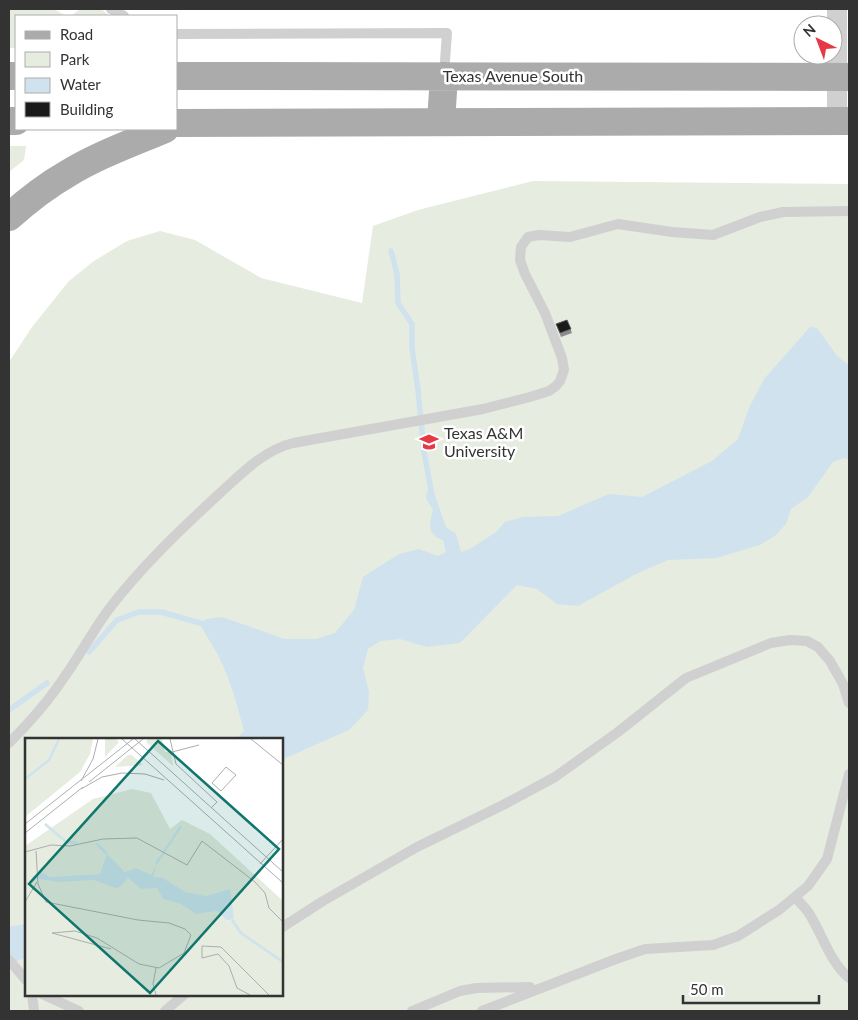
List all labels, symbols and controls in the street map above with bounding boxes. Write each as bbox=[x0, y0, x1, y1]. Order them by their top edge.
legend bbox=[15, 15, 178, 130]
north arrow bbox=[793, 15, 843, 65]
text: N bbox=[799, 20, 819, 40]
text: Road bbox=[60, 25, 93, 43]
text: Park bbox=[60, 50, 90, 68]
street label: Texas Avenue South bbox=[443, 66, 583, 85]
text: Water bbox=[60, 75, 101, 93]
text: Building bbox=[60, 100, 113, 118]
place label: Texas A&M University bbox=[444, 423, 523, 460]
school or university icon: Texas A&M University bbox=[418, 431, 440, 453]
inset map bbox=[25, 738, 282, 995]
scale bar bbox=[683, 972, 819, 1004]
text: 50 m bbox=[690, 980, 724, 998]

